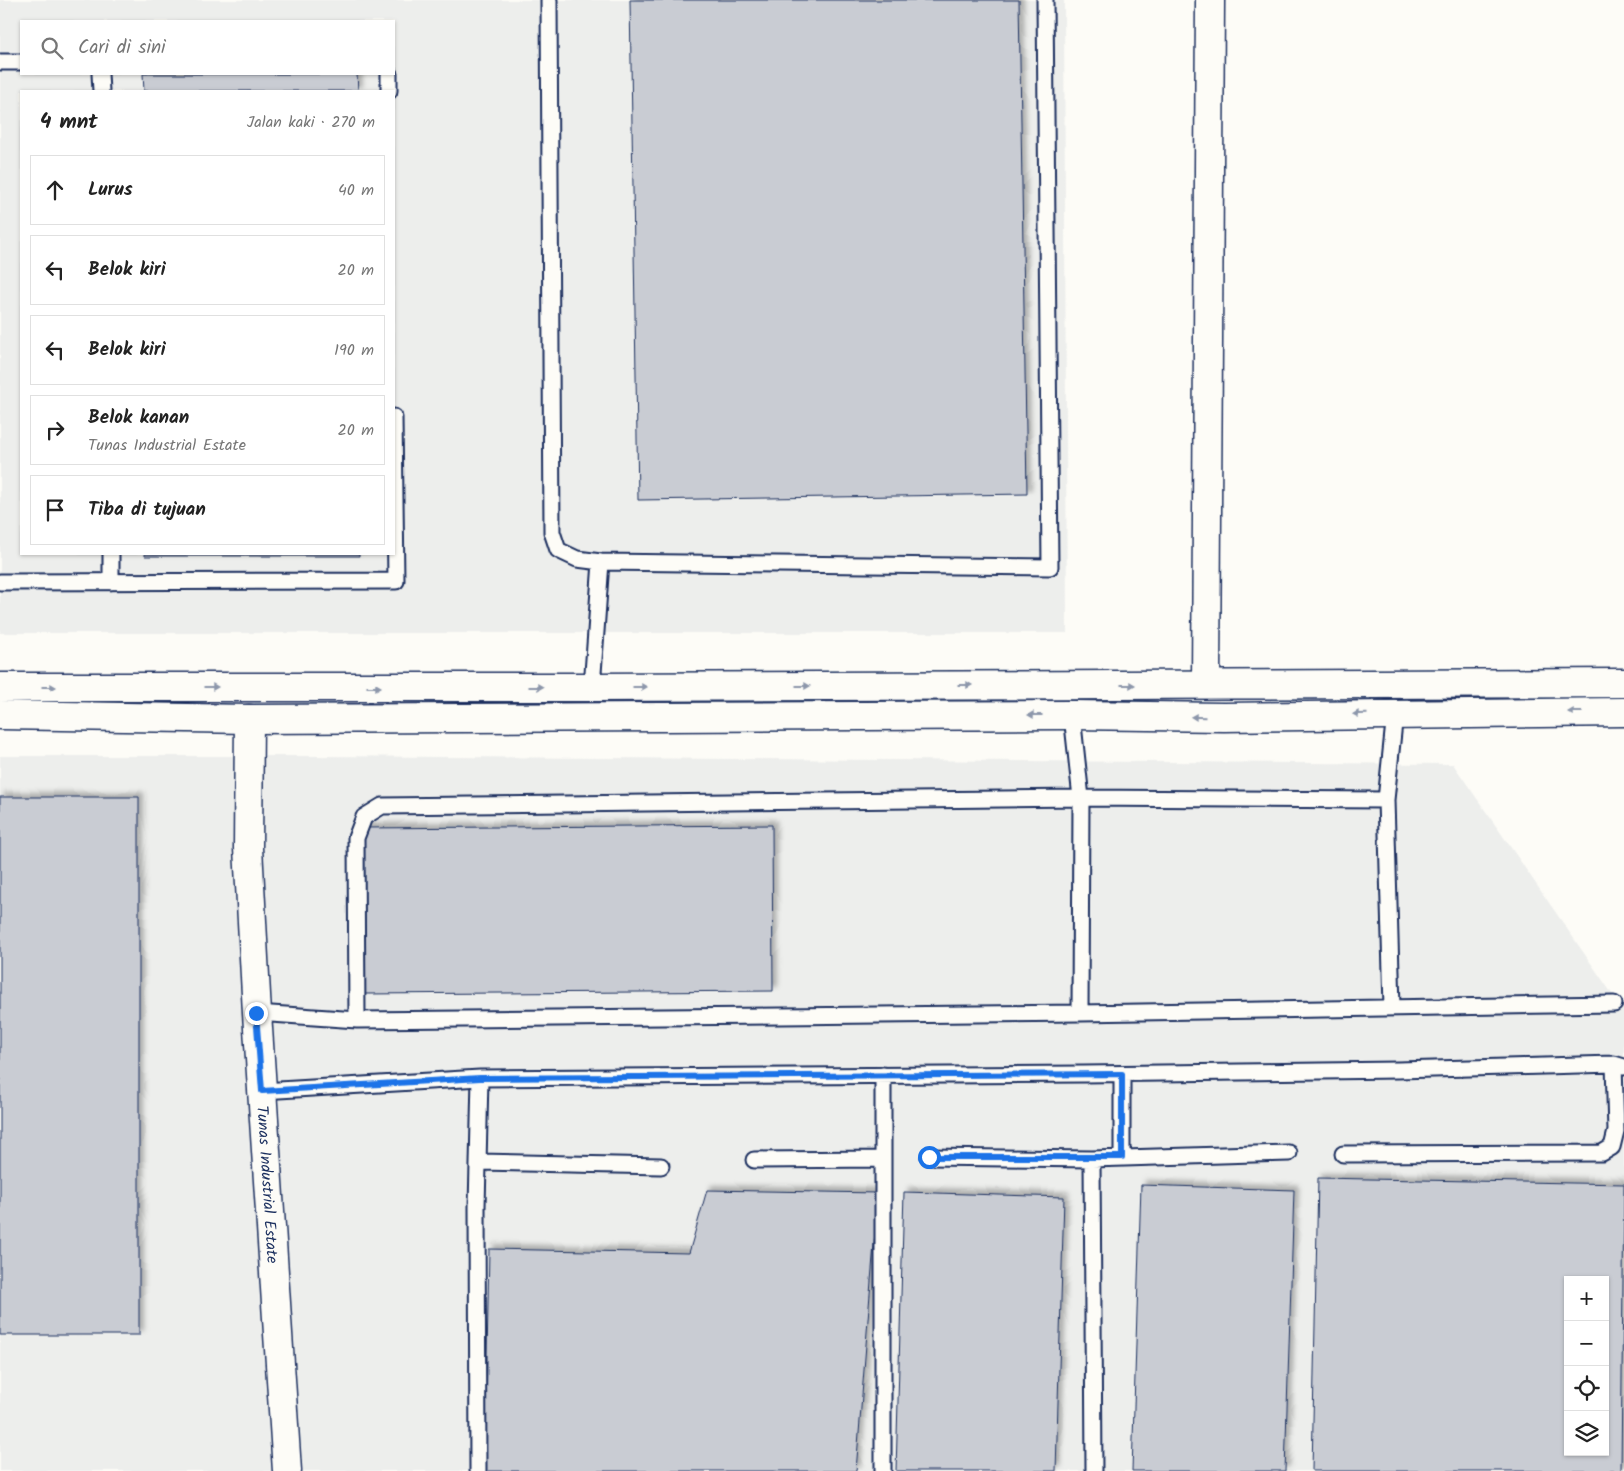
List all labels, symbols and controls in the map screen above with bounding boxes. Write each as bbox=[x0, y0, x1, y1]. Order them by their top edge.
search box bbox=[20, 20, 395, 75]
text: Cari di sini bbox=[78, 33, 166, 63]
icon: search bbox=[38, 34, 66, 62]
text: 4 mnt bbox=[40, 106, 98, 139]
text: Jalan kaki · 270 m bbox=[247, 110, 375, 135]
text: Lurus bbox=[88, 175, 133, 205]
icon: ahead bbox=[41, 176, 69, 204]
text: 40 m bbox=[338, 178, 374, 203]
text: Belok kiri bbox=[88, 255, 166, 285]
icon: left bbox=[41, 256, 69, 284]
text: 20 m bbox=[338, 258, 374, 283]
text: Belok kiri bbox=[88, 335, 166, 365]
icon: left bbox=[41, 336, 69, 364]
text: 190 m bbox=[334, 338, 374, 363]
text: Belok kanan bbox=[88, 403, 189, 433]
icon: right bbox=[41, 416, 69, 444]
text: 20 m bbox=[338, 418, 374, 443]
text: Tunas Industrial Estate bbox=[88, 433, 246, 458]
text: Tiba di tujuan bbox=[88, 495, 206, 525]
icon: arrive bbox=[41, 496, 69, 524]
one-way arrow bbox=[1120, 680, 1136, 688]
one-way arrow bbox=[958, 681, 974, 689]
one-way arrow bbox=[795, 682, 811, 690]
one-way arrow bbox=[41, 683, 57, 691]
one-way arrow bbox=[203, 683, 219, 691]
one-way arrow bbox=[366, 683, 382, 691]
one-way arrow bbox=[528, 683, 544, 691]
one-way arrow bbox=[633, 683, 649, 691]
one-way arrow bbox=[1567, 708, 1583, 716]
one-way arrow bbox=[1352, 710, 1368, 718]
one-way arrow bbox=[1027, 711, 1043, 719]
one-way arrow bbox=[1190, 713, 1206, 721]
route end bbox=[245, 1002, 268, 1025]
street label: Tunas Industrial Estate bbox=[249, 1105, 284, 1264]
route start bbox=[918, 1146, 941, 1169]
map controls bbox=[1564, 1276, 1609, 1456]
button: + bbox=[1564, 1276, 1609, 1321]
button: − bbox=[1564, 1321, 1609, 1366]
button: locate bbox=[1564, 1366, 1609, 1411]
button: layers bbox=[1564, 1411, 1609, 1456]

